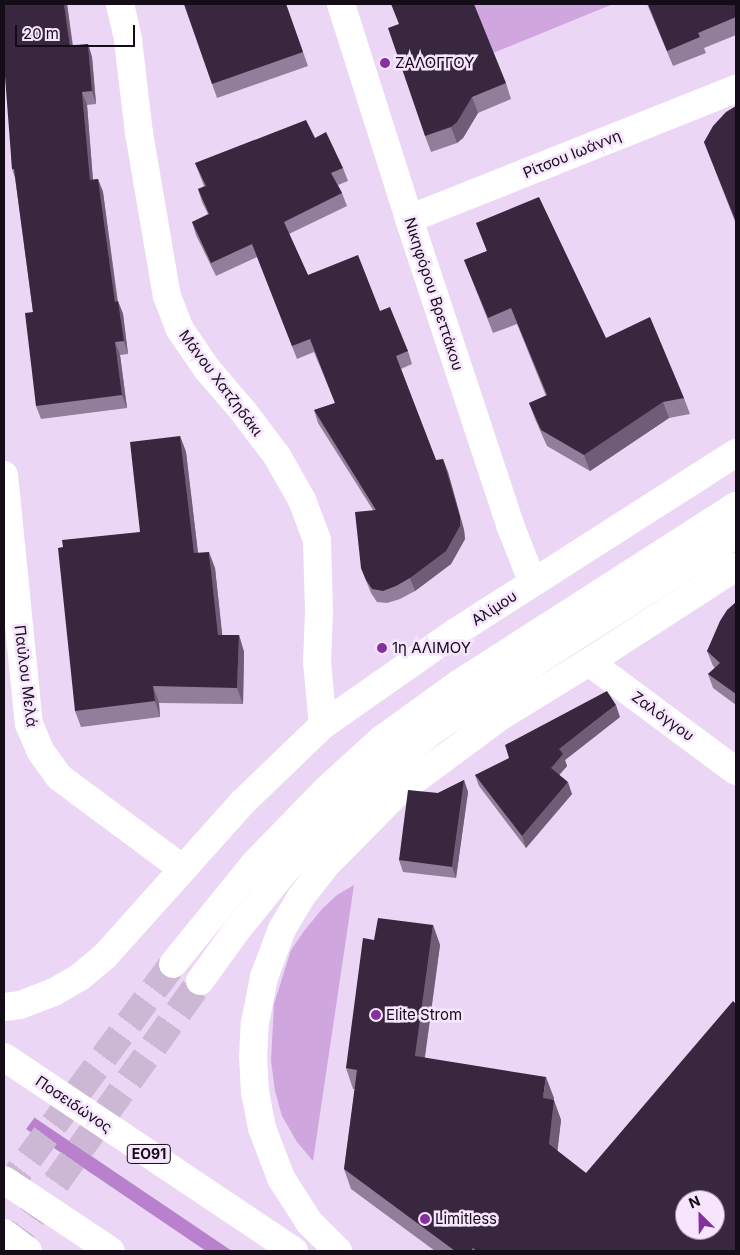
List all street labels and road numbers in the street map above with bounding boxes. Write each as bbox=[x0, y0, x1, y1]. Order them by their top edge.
street label: Ρίτσου Ιωάννη bbox=[520, 126, 624, 182]
street label: Νικηφόρου Βρεττάκου bbox=[401, 215, 467, 373]
street label: Μάνου Χατζηδάκι bbox=[175, 326, 267, 440]
street label: Αλίμου bbox=[468, 587, 520, 629]
street label: Παύλου Μελά bbox=[11, 624, 41, 728]
street label: Ζαλόγγου bbox=[628, 687, 698, 745]
street label: Ποσειδώνος bbox=[32, 1072, 116, 1136]
road number: ΕΟ91 bbox=[126, 1142, 172, 1166]

